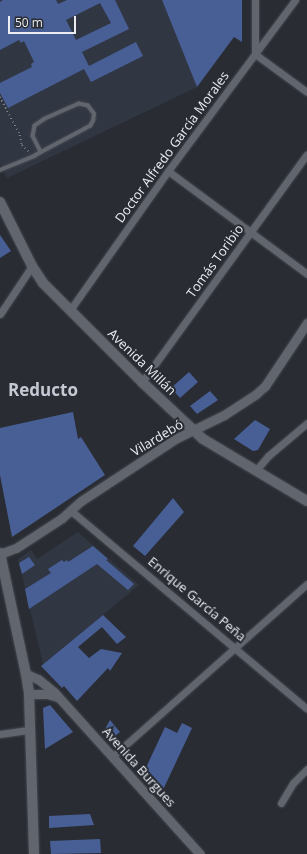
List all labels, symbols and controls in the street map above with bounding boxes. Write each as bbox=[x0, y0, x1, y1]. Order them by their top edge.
scale bar bbox=[10, 8, 78, 34]
text: 50 m bbox=[15, 14, 43, 31]
street label: Doctor Alfredo García Morales bbox=[112, 68, 232, 226]
street label: Tomás Toribio bbox=[183, 221, 247, 301]
street label: Avenida Millán bbox=[105, 326, 179, 398]
district label: Reducto bbox=[8, 380, 78, 400]
street label: Vilardebó bbox=[128, 416, 186, 460]
street label: Enrique García Peña bbox=[145, 554, 249, 644]
street label: Avenida Burgues bbox=[99, 724, 179, 810]

